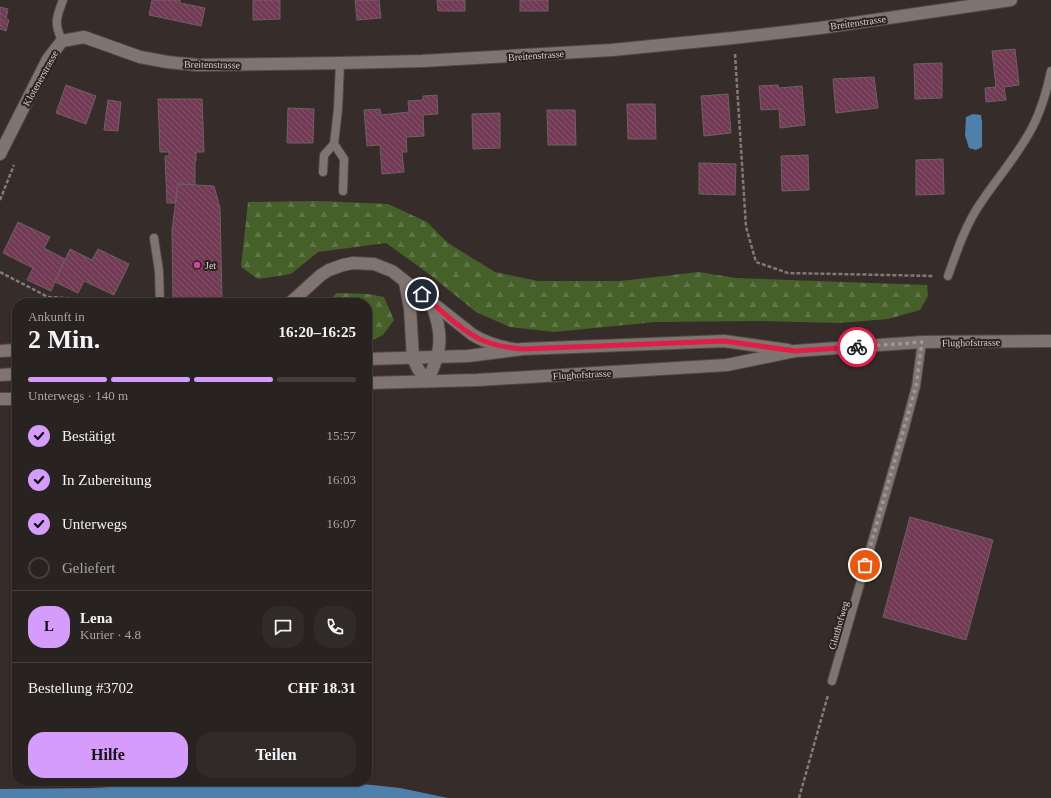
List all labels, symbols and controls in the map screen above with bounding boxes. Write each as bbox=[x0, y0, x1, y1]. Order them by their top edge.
street label: Breitenstrasse bbox=[830, 13, 887, 32]
street label: Klotenerstrasse bbox=[21, 48, 60, 108]
street label: Breitenstrasse bbox=[508, 48, 565, 63]
street label: Breitenstrasse bbox=[184, 59, 241, 70]
marker: Jet bbox=[192, 260, 202, 270]
place label: Jet bbox=[205, 260, 216, 271]
pin bbox=[405, 277, 439, 311]
icon: home bbox=[411, 283, 433, 305]
text: Ankunft in bbox=[28, 309, 85, 324]
text: 16:20–16:25 bbox=[279, 324, 356, 340]
text: 2 Min. bbox=[28, 325, 100, 354]
courier bbox=[837, 327, 877, 367]
icon: bike bbox=[846, 336, 868, 358]
street label: Flughofstrasse bbox=[942, 336, 1001, 349]
street label: Flughofstrasse bbox=[553, 367, 612, 382]
text: Unterwegs · 140 m bbox=[28, 388, 128, 403]
icon: check bbox=[28, 425, 50, 447]
text: Bestätigt bbox=[62, 428, 115, 444]
text: 15:57 bbox=[326, 428, 356, 443]
icon: check bbox=[28, 469, 50, 491]
text: In Zubereitung bbox=[62, 472, 152, 488]
text: 16:03 bbox=[326, 472, 356, 487]
icon: check bbox=[28, 513, 50, 535]
text: Unterwegs bbox=[62, 516, 127, 532]
text: 16:07 bbox=[326, 516, 356, 531]
pin bbox=[848, 548, 882, 582]
icon: bag bbox=[854, 554, 876, 576]
text: Geliefert bbox=[62, 560, 115, 576]
street label: Glatthofweg bbox=[826, 600, 851, 651]
button: chat bbox=[262, 606, 304, 648]
button: phone bbox=[314, 606, 356, 648]
text: Lena bbox=[80, 610, 113, 626]
text: L bbox=[44, 618, 54, 634]
text: Kurier · 4.8 bbox=[80, 627, 141, 642]
text: Bestellung #3702 bbox=[28, 680, 133, 696]
text: CHF 18.31 bbox=[287, 680, 356, 696]
button: Hilfe bbox=[28, 732, 188, 778]
button: Teilen bbox=[196, 732, 356, 778]

